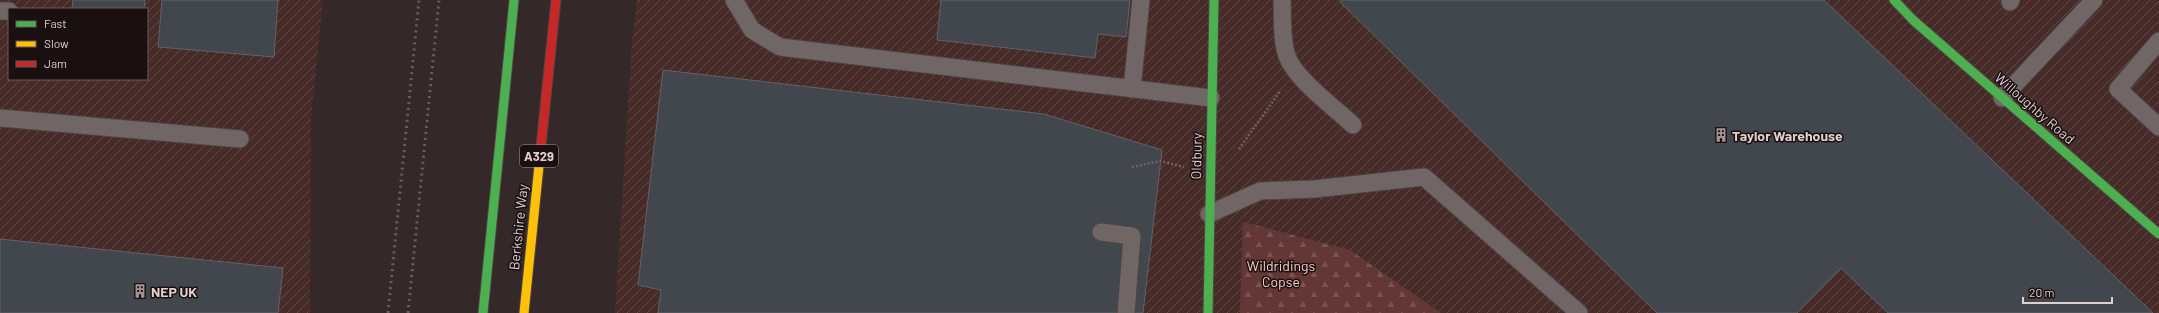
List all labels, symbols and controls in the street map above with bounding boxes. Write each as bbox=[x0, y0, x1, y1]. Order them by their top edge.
legend bbox=[8, 8, 148, 80]
text: Fast bbox=[44, 16, 67, 30]
text: Slow bbox=[44, 36, 69, 50]
text: Jam bbox=[44, 56, 67, 70]
street label: Willoughby Road bbox=[1992, 69, 2078, 147]
building icon: Taylor Warehouse bbox=[1713, 127, 1729, 143]
place label: Taylor Warehouse bbox=[1732, 127, 1843, 144]
street label: Oldbury bbox=[1187, 132, 1205, 179]
road number: A329 bbox=[520, 145, 558, 167]
street label: Berkshire Way bbox=[505, 183, 531, 271]
park label: Wildridings Copse bbox=[1247, 257, 1315, 290]
scale bar bbox=[2023, 279, 2112, 305]
building icon: NEP UK bbox=[132, 283, 148, 299]
place label: NEP UK bbox=[151, 283, 197, 300]
text: 20 m bbox=[2029, 285, 2055, 299]

